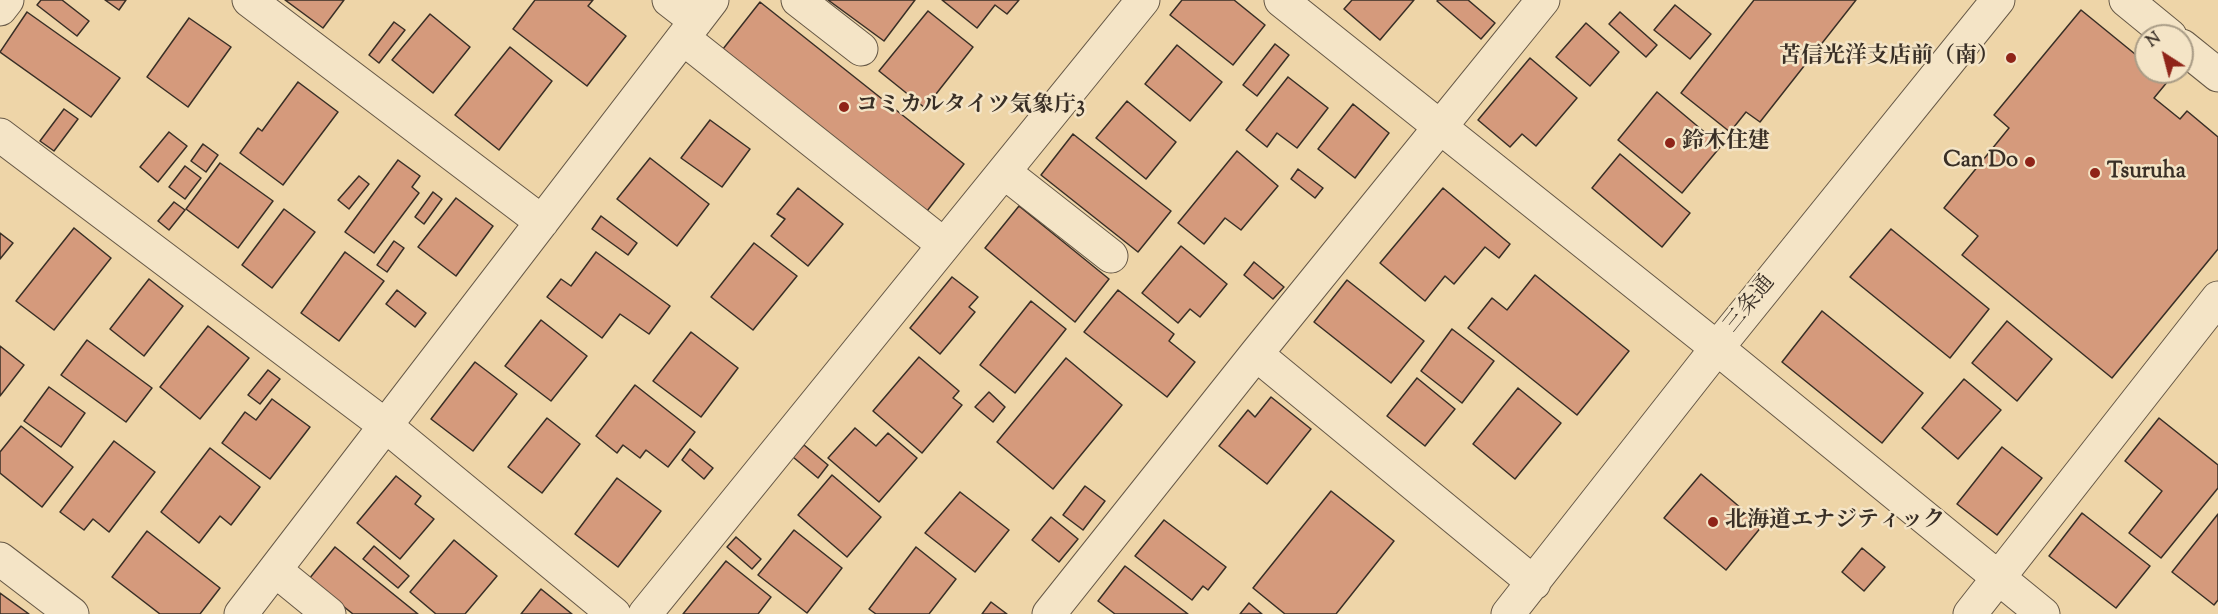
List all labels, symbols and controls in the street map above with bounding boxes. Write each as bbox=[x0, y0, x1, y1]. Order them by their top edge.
north arrow bbox=[2134, 24, 2194, 84]
text: N bbox=[2142, 28, 2166, 54]
place label: 苫信光洋支店前（南） bbox=[1779, 45, 1999, 71]
marker: 苫信光洋支店前（南） bbox=[2004, 51, 2018, 65]
place label: コミカルタイツ気象庁3 bbox=[856, 94, 1085, 120]
marker: コミカルタイツ気象庁3 bbox=[837, 100, 851, 114]
place label: 鈴木住建 bbox=[1682, 130, 1770, 156]
marker: 鈴木住建 bbox=[1663, 136, 1677, 150]
place label: Can Do bbox=[1943, 149, 2018, 175]
marker: Can Do bbox=[2023, 155, 2037, 169]
place label: Tsuruha bbox=[2107, 160, 2186, 186]
marker: Tsuruha bbox=[2088, 166, 2102, 180]
street label: 三条通 bbox=[1720, 271, 1782, 339]
place label: 北海道エナジティック bbox=[1725, 509, 1945, 535]
marker: 北海道エナジティック bbox=[1706, 515, 1720, 529]

